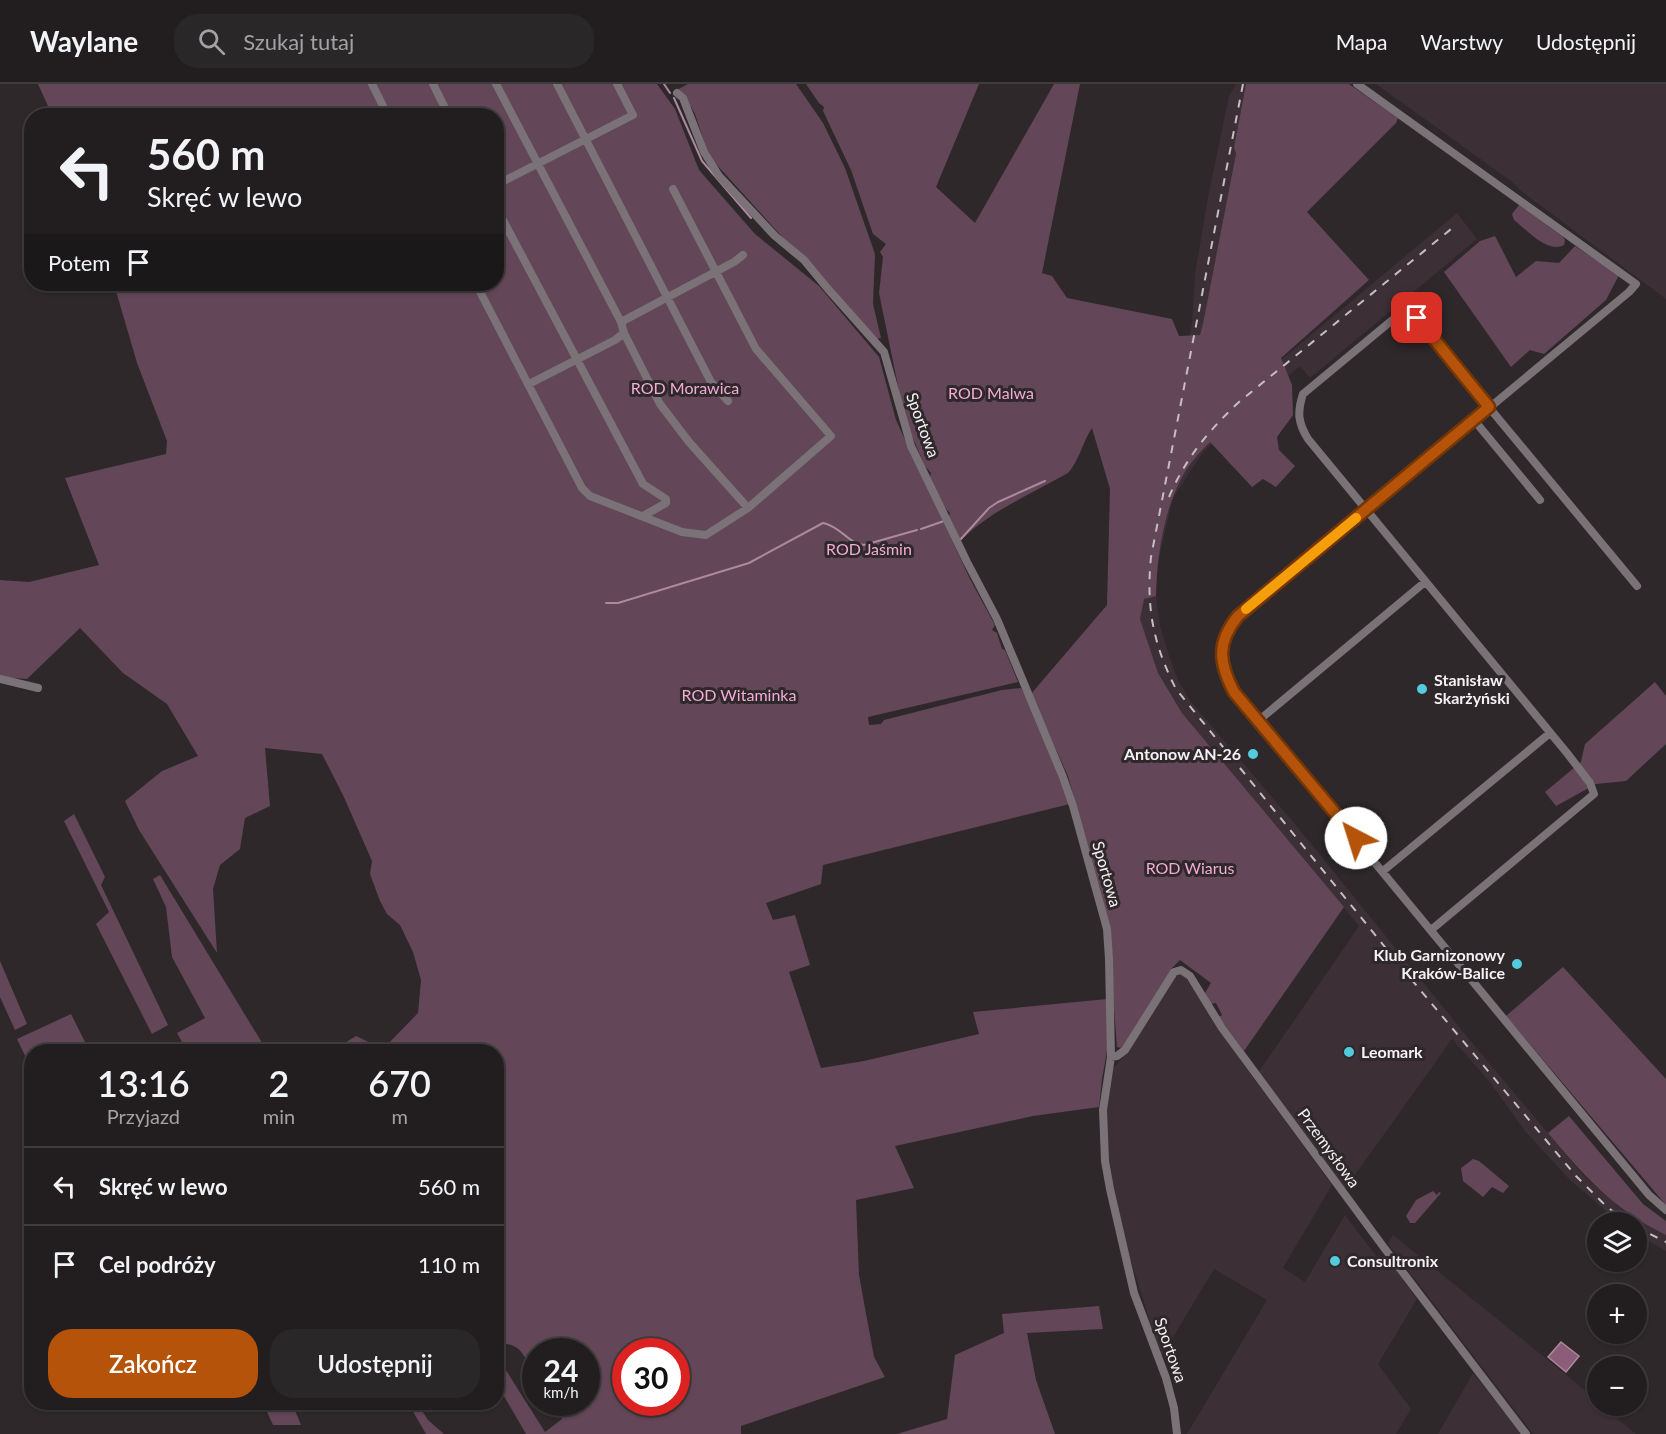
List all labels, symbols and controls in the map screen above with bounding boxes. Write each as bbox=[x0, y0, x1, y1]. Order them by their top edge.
search box bbox=[174, 14, 594, 68]
text: Waylane bbox=[30, 24, 138, 58]
icon: search bbox=[195, 25, 228, 58]
text: Szukaj tutaj bbox=[243, 28, 354, 55]
text: Mapa bbox=[1336, 29, 1388, 54]
text: Warstwy bbox=[1421, 29, 1503, 54]
text: Udostępnij bbox=[1536, 29, 1636, 54]
text: 560 m bbox=[147, 129, 265, 179]
icon: left bbox=[48, 132, 126, 210]
text: Skręć w lewo bbox=[147, 180, 302, 213]
icon: arrive bbox=[122, 246, 155, 279]
text: Potem bbox=[48, 249, 110, 276]
pin bbox=[1391, 292, 1442, 343]
icon: arrive bbox=[1400, 301, 1433, 334]
park label: ROD Morawica bbox=[631, 378, 739, 397]
park label: ROD Malwa bbox=[948, 383, 1034, 402]
street label: Sportowa bbox=[903, 390, 944, 460]
park label: ROD Jaśmin bbox=[826, 539, 912, 558]
place label: Stanisław Skarżyński bbox=[1434, 670, 1510, 707]
marker: Stanisław Skarżyński bbox=[1415, 682, 1429, 696]
park label: ROD Witaminka bbox=[682, 685, 796, 704]
place label: Antonow AN-26 bbox=[1123, 744, 1241, 763]
marker: Antonow AN-26 bbox=[1246, 747, 1260, 761]
position arrow bbox=[1324, 806, 1388, 870]
street label: Sportowa bbox=[1089, 839, 1126, 909]
park label: ROD Wiarus bbox=[1146, 858, 1234, 877]
place label: Klub Garnizonowy Kraków-Balice bbox=[1374, 945, 1506, 982]
marker: Klub Garnizonowy Kraków-Balice bbox=[1510, 957, 1524, 971]
place label: Leomark bbox=[1361, 1042, 1423, 1061]
marker: Leomark bbox=[1342, 1045, 1356, 1059]
text: 13:16 bbox=[97, 1061, 190, 1105]
text: 2 bbox=[269, 1061, 289, 1105]
text: 670 bbox=[368, 1061, 431, 1105]
text: Przyjazd bbox=[107, 1104, 180, 1128]
text: min bbox=[263, 1104, 295, 1128]
text: m bbox=[391, 1104, 408, 1128]
street label: Przemysłowa bbox=[1294, 1104, 1364, 1191]
icon: left bbox=[48, 1170, 81, 1203]
text: Skręć w lewo bbox=[99, 1173, 228, 1200]
text: 560 m bbox=[418, 1173, 480, 1200]
map controls bbox=[1587, 1212, 1647, 1416]
button: layers bbox=[1587, 1212, 1647, 1272]
icon: arrive bbox=[48, 1248, 81, 1281]
text: Cel podróży bbox=[99, 1251, 216, 1278]
text: 110 m bbox=[418, 1251, 480, 1278]
place label: Consultronix bbox=[1347, 1251, 1439, 1270]
marker: Consultronix bbox=[1328, 1254, 1342, 1268]
button: + bbox=[1587, 1284, 1647, 1344]
street label: Sportowa bbox=[1152, 1315, 1191, 1385]
button: Zakończ bbox=[48, 1329, 258, 1398]
button: Udostępnij bbox=[270, 1329, 480, 1398]
speed limit sign: 30 bbox=[612, 1338, 690, 1416]
text: 24 bbox=[544, 1352, 578, 1388]
button: − bbox=[1587, 1356, 1647, 1416]
text: km/h bbox=[543, 1383, 579, 1401]

